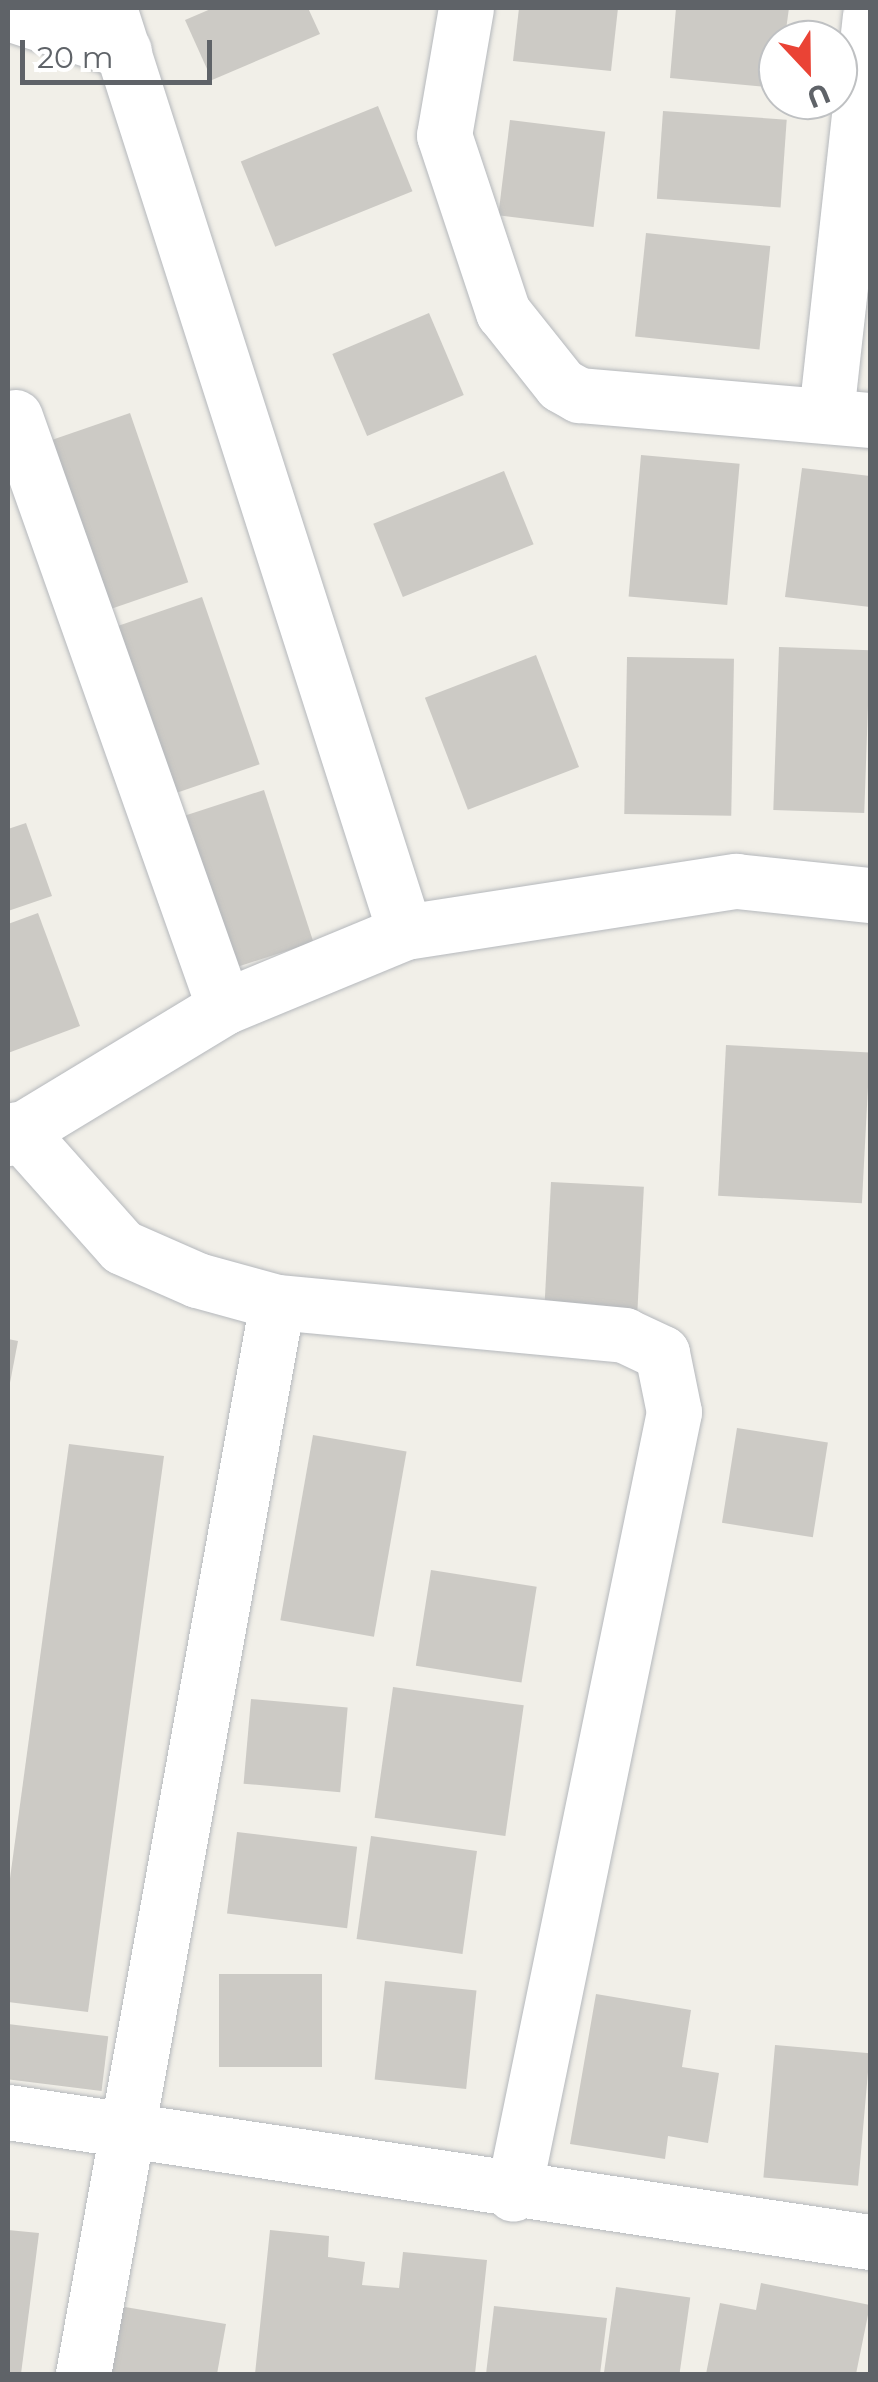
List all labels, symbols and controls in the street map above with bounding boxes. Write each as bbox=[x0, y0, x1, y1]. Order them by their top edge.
scale bar bbox=[25, 20, 218, 82]
north arrow bbox=[758, 20, 858, 120]
text: 20 m bbox=[37, 39, 114, 76]
text: U bbox=[802, 76, 835, 116]

